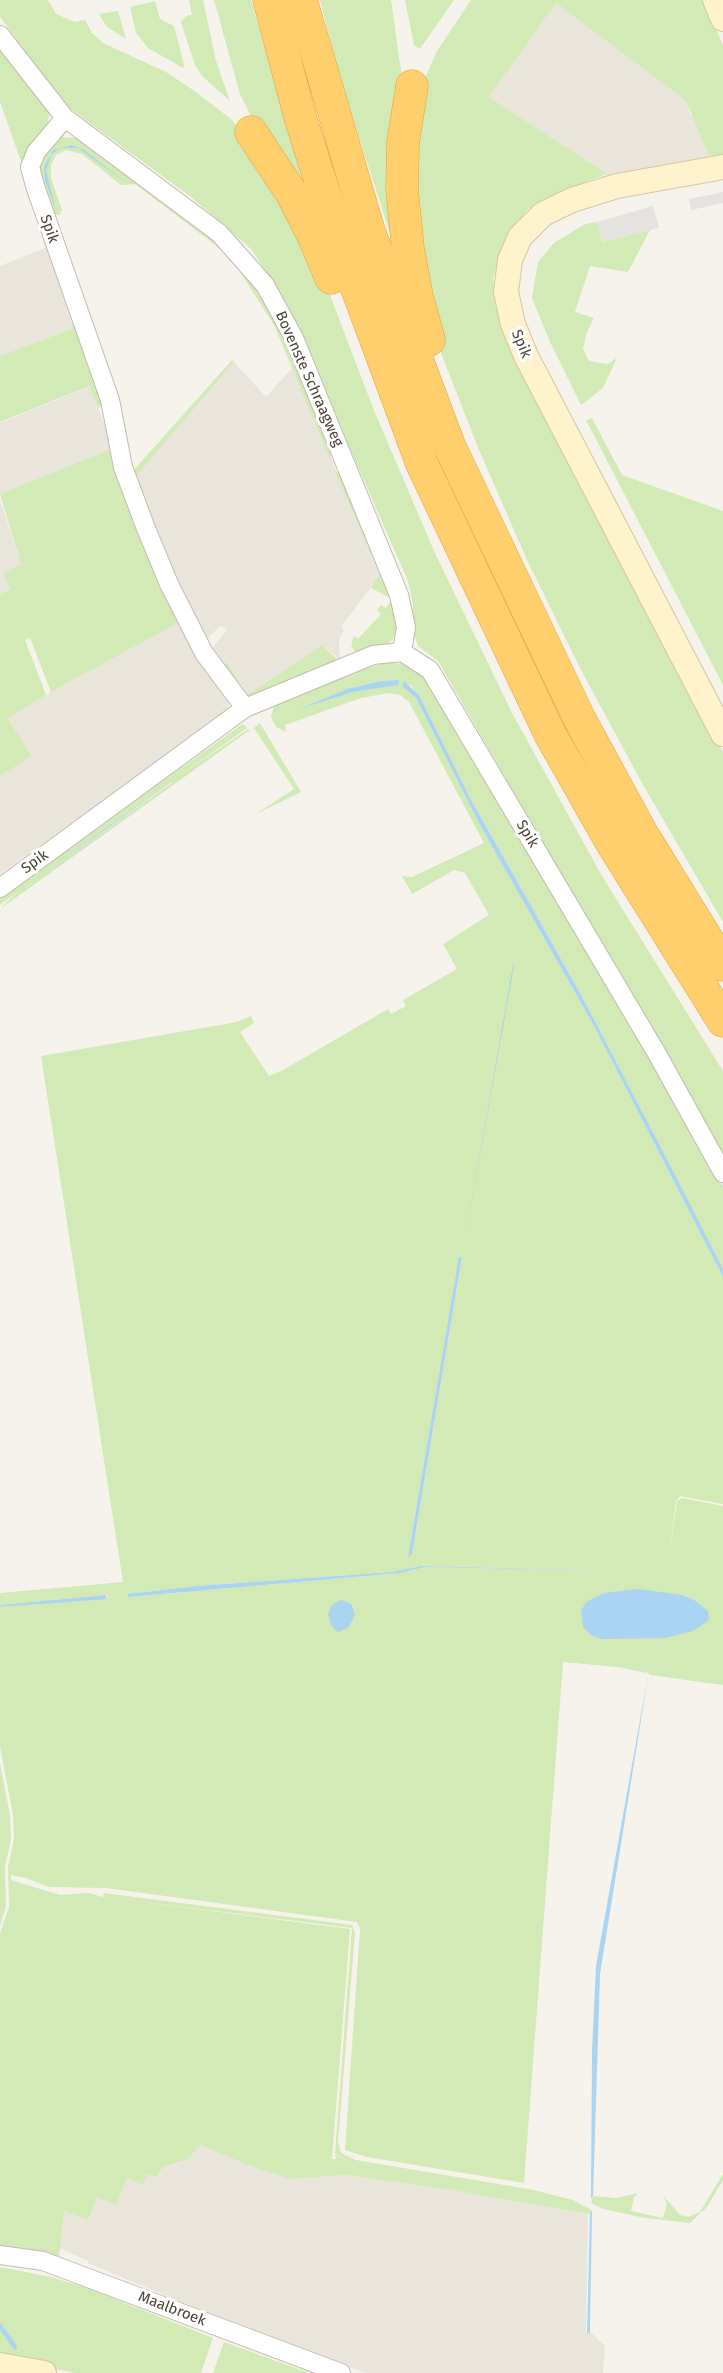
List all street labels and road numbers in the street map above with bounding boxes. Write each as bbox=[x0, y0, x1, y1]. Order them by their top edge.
street label: Spik bbox=[36, 212, 62, 246]
street label: Bovenste Schraagweg bbox=[271, 308, 347, 450]
street label: Spik bbox=[507, 327, 535, 361]
street label: Spik bbox=[512, 817, 542, 851]
street label: Spik bbox=[18, 846, 52, 878]
street label: Maalbroek bbox=[136, 2288, 208, 2330]

